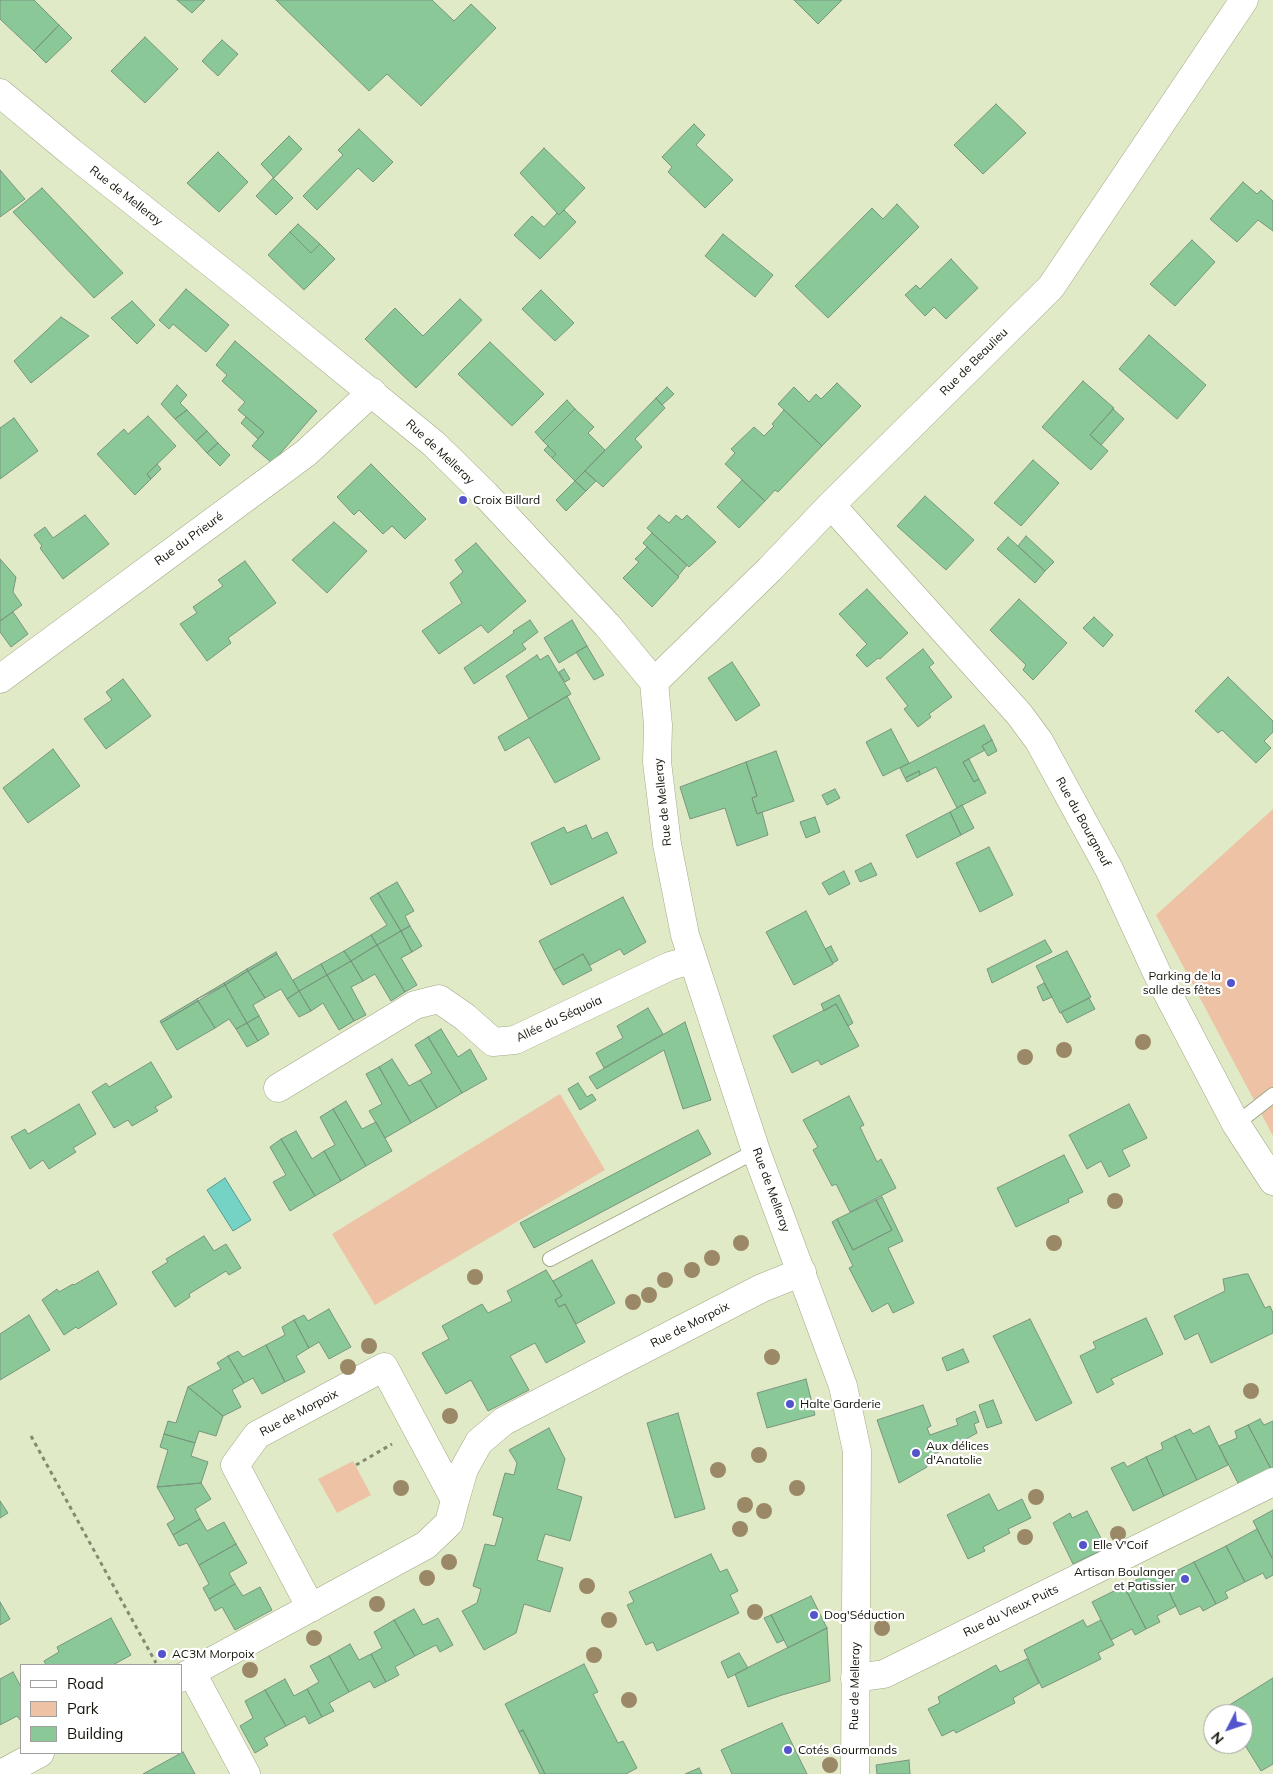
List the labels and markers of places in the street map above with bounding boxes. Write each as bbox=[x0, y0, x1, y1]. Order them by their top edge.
place label: Croix Billard bbox=[473, 493, 540, 507]
marker: Croix Billard bbox=[457, 494, 469, 506]
place label: Parking de la salle des fêtes bbox=[1143, 969, 1221, 997]
marker: Parking de la salle des fêtes bbox=[1225, 977, 1237, 989]
place label: Halte Garderie bbox=[800, 1397, 881, 1411]
marker: Halte Garderie bbox=[784, 1398, 796, 1410]
place label: Aux délices d'Anatolie bbox=[926, 1439, 989, 1467]
marker: Aux délices d'Anatolie bbox=[910, 1447, 922, 1459]
place label: Elle V'Coif bbox=[1093, 1538, 1148, 1552]
marker: Elle V'Coif bbox=[1077, 1539, 1089, 1551]
place label: Artisan Boulanger et Patissier bbox=[1074, 1565, 1175, 1593]
marker: Artisan Boulanger et Patissier bbox=[1179, 1573, 1191, 1585]
place label: Dog'Séduction bbox=[824, 1608, 905, 1622]
marker: Dog'Séduction bbox=[808, 1609, 820, 1621]
place label: AC3M Morpoix bbox=[172, 1647, 254, 1661]
marker: AC3M Morpoix bbox=[156, 1648, 168, 1660]
place label: Cotés Gourmands bbox=[798, 1743, 897, 1757]
marker: Cotés Gourmands bbox=[782, 1744, 794, 1756]

